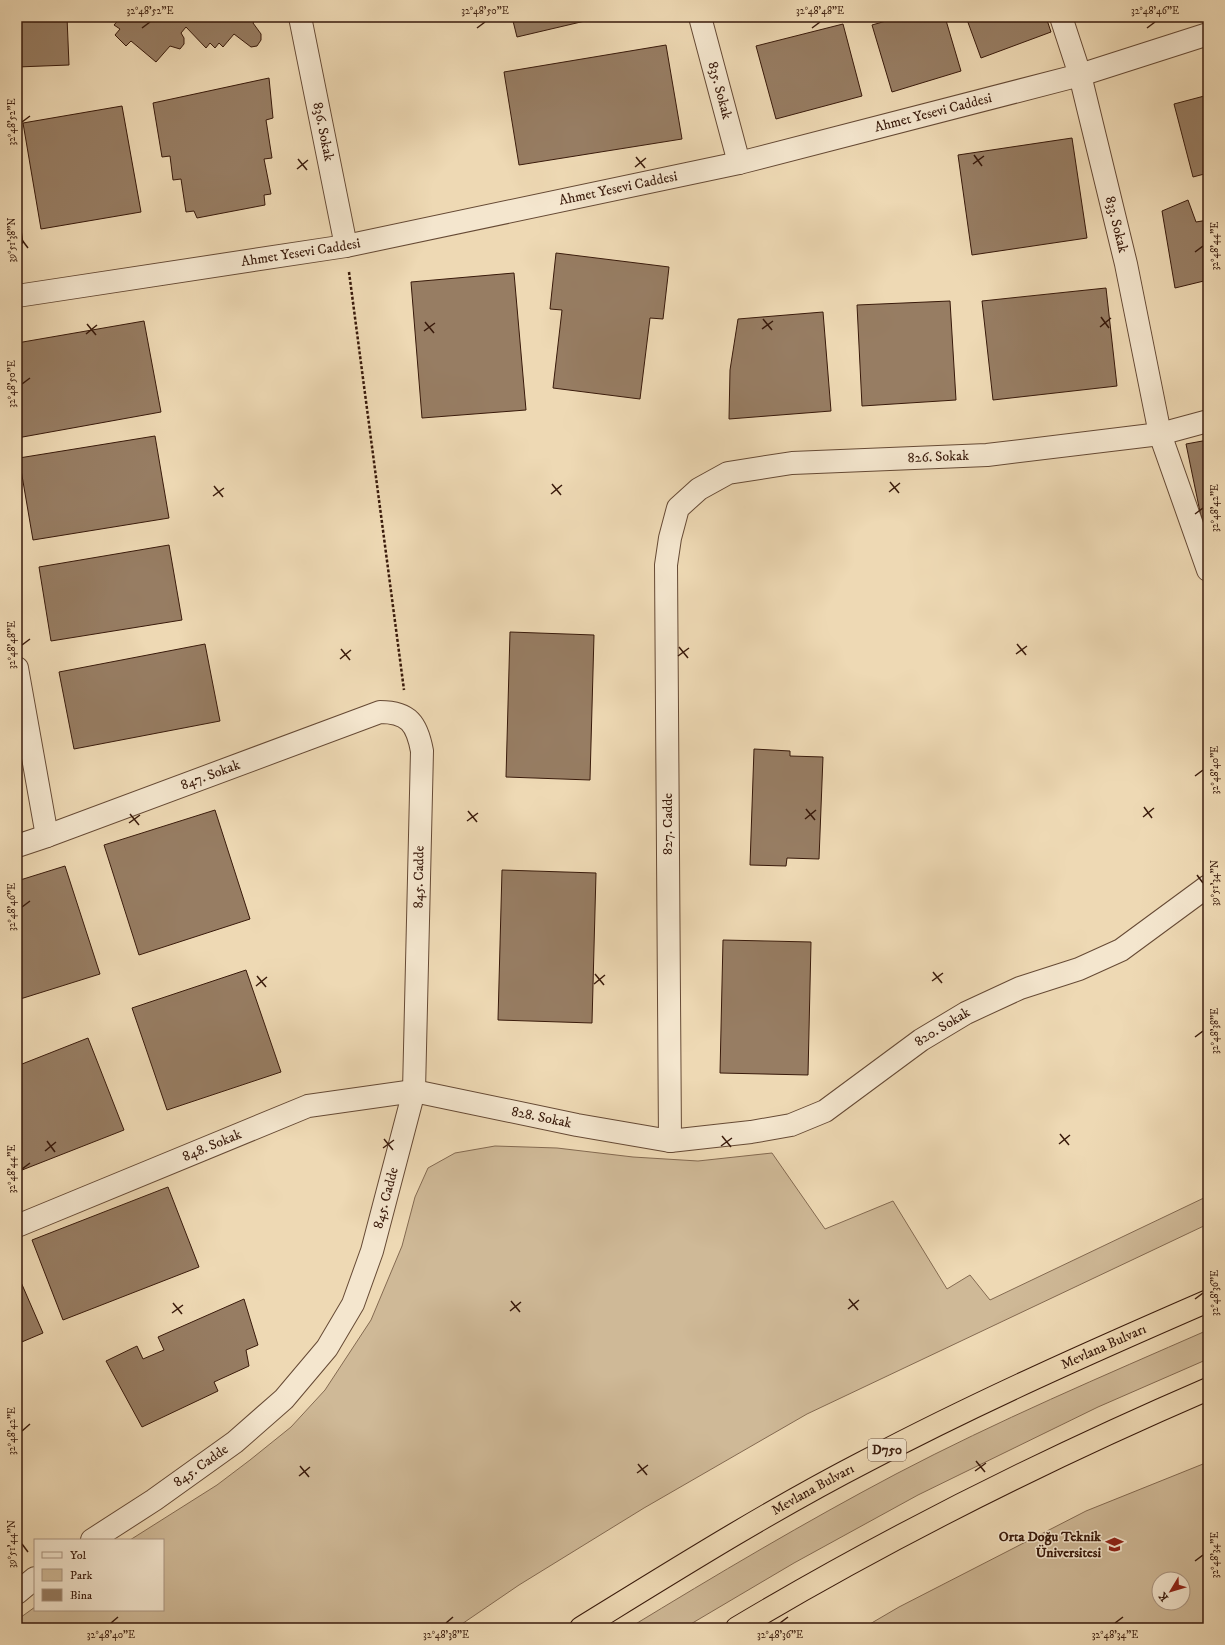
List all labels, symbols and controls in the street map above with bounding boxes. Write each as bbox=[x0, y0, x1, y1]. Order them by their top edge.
text: 32°48'52"E bbox=[126, 5, 174, 17]
text: 32°48'50"E bbox=[461, 5, 509, 17]
text: 32°48'48"E bbox=[796, 5, 844, 17]
text: 32°48'46"E bbox=[1131, 5, 1179, 17]
street label: 835. Sokak bbox=[703, 60, 736, 121]
street label: Ahmet Yesevi Caddesi bbox=[873, 89, 994, 137]
text: 32°48'52"E bbox=[6, 98, 18, 146]
street label: 836. Sokak bbox=[308, 101, 338, 163]
street label: Ahmet Yesevi Caddesi bbox=[557, 167, 679, 210]
street label: 833. Sokak bbox=[1101, 194, 1132, 255]
text: 39°51'38"N bbox=[6, 217, 18, 263]
text: 32°48'44"E bbox=[1209, 222, 1221, 270]
street label: Ahmet Yesevi Caddesi bbox=[240, 234, 362, 271]
text: 32°48'50"E bbox=[6, 360, 18, 408]
street label: 826. Sokak bbox=[907, 447, 969, 467]
text: 32°48'42"E bbox=[1209, 484, 1221, 532]
text: 32°48'48"E bbox=[6, 621, 18, 669]
text: 32°48'40"E bbox=[1209, 746, 1221, 794]
street label: 847. Sokak bbox=[178, 756, 243, 794]
street label: 827. Cadde bbox=[659, 793, 677, 855]
street label: 845. Cadde bbox=[409, 845, 429, 909]
text: 39°51'34"N bbox=[1209, 860, 1221, 906]
text: 32°48'46"E bbox=[6, 883, 18, 931]
street label: 820. Sokak bbox=[911, 1003, 974, 1051]
text: 32°48'38"E bbox=[1209, 1008, 1221, 1054]
street label: 828. Sokak bbox=[510, 1103, 573, 1133]
street label: 848. Sokak bbox=[180, 1125, 244, 1166]
text: 32°48'44"E bbox=[6, 1145, 18, 1193]
street label: 845. Cadde bbox=[369, 1165, 403, 1231]
text: 32°48'36"E bbox=[1209, 1270, 1221, 1316]
street label: Mevlana Bulvarı bbox=[1058, 1320, 1149, 1374]
text: 32°48'42"E bbox=[6, 1407, 18, 1455]
road number: D750 bbox=[868, 1439, 906, 1461]
street label: 845. Cadde bbox=[170, 1440, 232, 1491]
street label: Mevlana Bulvarı bbox=[768, 1460, 858, 1520]
text: 39°51'44"N bbox=[6, 1520, 18, 1568]
place label: Orta Doğu Teknik Üniversitesi bbox=[999, 1528, 1102, 1562]
text: 32°48'34"E bbox=[1209, 1532, 1221, 1578]
school or university icon: Orta Doğu Teknik Üniversitesi bbox=[1104, 1535, 1124, 1555]
legend bbox=[34, 1539, 164, 1611]
text: Yol bbox=[70, 1548, 87, 1563]
text: Park bbox=[70, 1568, 92, 1583]
north arrow bbox=[1151, 1571, 1191, 1611]
text: Bina bbox=[70, 1588, 93, 1603]
text: K bbox=[1156, 1589, 1172, 1604]
text: 32°48'40"E bbox=[87, 1629, 135, 1641]
text: 32°48'38"E bbox=[423, 1629, 469, 1641]
text: 32°48'36"E bbox=[757, 1629, 803, 1641]
text: 32°48'34"E bbox=[1092, 1629, 1138, 1641]

